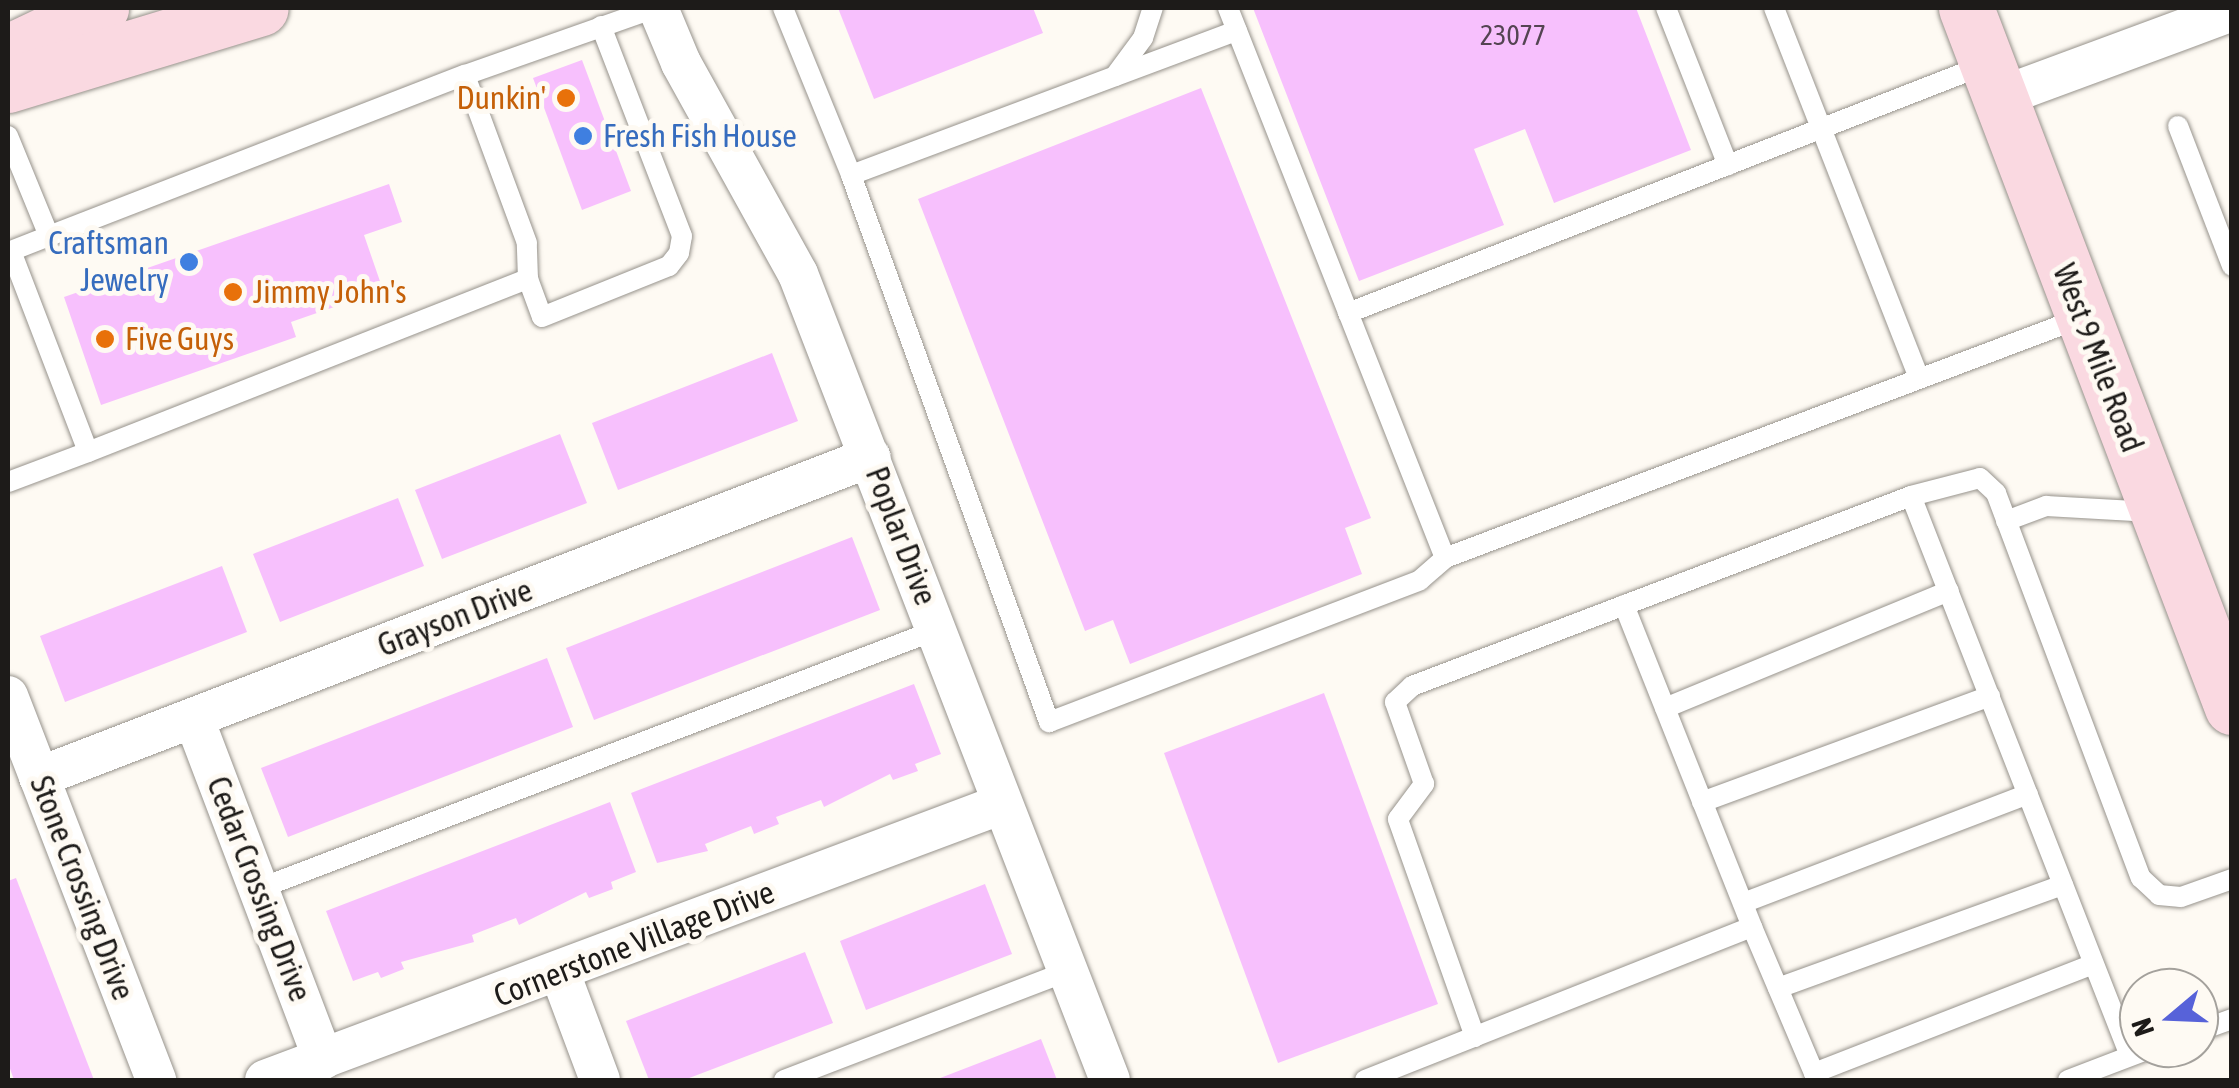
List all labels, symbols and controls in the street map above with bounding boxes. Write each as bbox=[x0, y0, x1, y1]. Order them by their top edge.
house number: 23077 bbox=[1480, 18, 1546, 52]
place label: Dunkin' bbox=[456, 79, 546, 117]
marker: Dunkin' bbox=[555, 87, 577, 109]
place label: Fresh Fish House bbox=[603, 117, 797, 155]
marker: Fresh Fish House bbox=[572, 125, 594, 147]
place label: Craftsman Jewelry bbox=[48, 225, 169, 300]
marker: Craftsman Jewelry bbox=[178, 251, 200, 273]
street label: West 9 Mile Road bbox=[2045, 259, 2151, 457]
place label: Jimmy John's bbox=[253, 273, 406, 311]
marker: Jimmy John's bbox=[222, 281, 244, 303]
place label: Five Guys bbox=[125, 320, 234, 358]
marker: Five Guys bbox=[94, 328, 116, 350]
street label: Poplar Drive bbox=[857, 461, 945, 611]
street label: Grayson Drive bbox=[372, 571, 538, 665]
street label: Stone Crossing Drive bbox=[22, 771, 142, 1005]
street label: Cedar Crossing Drive bbox=[199, 771, 319, 1007]
street label: Cornerstone Village Drive bbox=[488, 873, 780, 1015]
north arrow bbox=[2119, 968, 2219, 1068]
text: N bbox=[2125, 1014, 2160, 1040]

